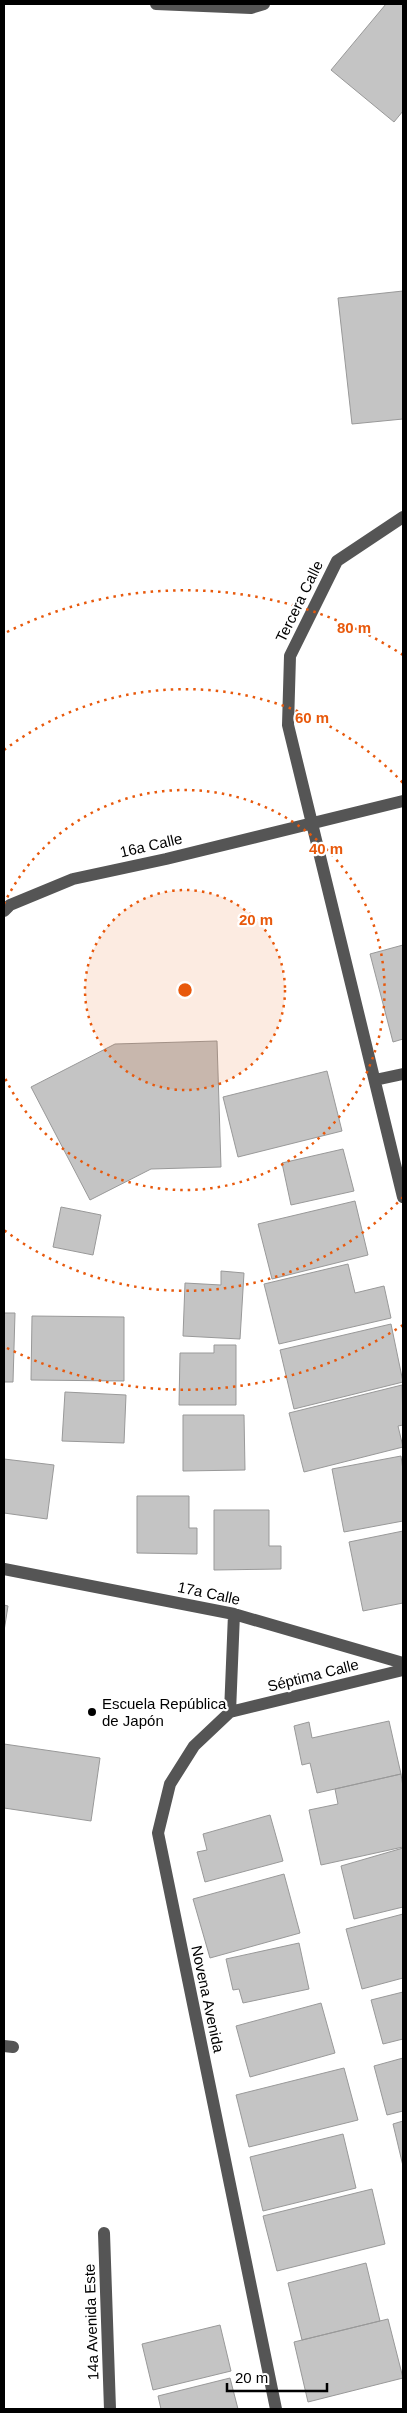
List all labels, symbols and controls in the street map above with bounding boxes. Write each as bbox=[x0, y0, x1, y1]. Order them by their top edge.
street label: Tercera Calle bbox=[272, 558, 326, 644]
text: 80 m bbox=[337, 619, 371, 636]
text: 60 m bbox=[295, 709, 329, 726]
street label: 16a Calle bbox=[118, 830, 184, 860]
text: 40 m bbox=[309, 840, 343, 857]
text: 20 m bbox=[239, 911, 273, 928]
centre of rings bbox=[176, 981, 194, 999]
street label: 17a Calle bbox=[176, 1578, 242, 1608]
street label: Séptima Calle bbox=[266, 1655, 360, 1695]
place label: Escuela República de Japón bbox=[102, 1695, 227, 1729]
marker: Escuela República de Japón bbox=[86, 1706, 98, 1718]
street label: Novena Avenida bbox=[188, 1944, 228, 2055]
street label: 14a Avenida Este bbox=[80, 2263, 102, 2381]
scale bar bbox=[227, 2360, 327, 2392]
text: 20 m bbox=[235, 2369, 268, 2386]

